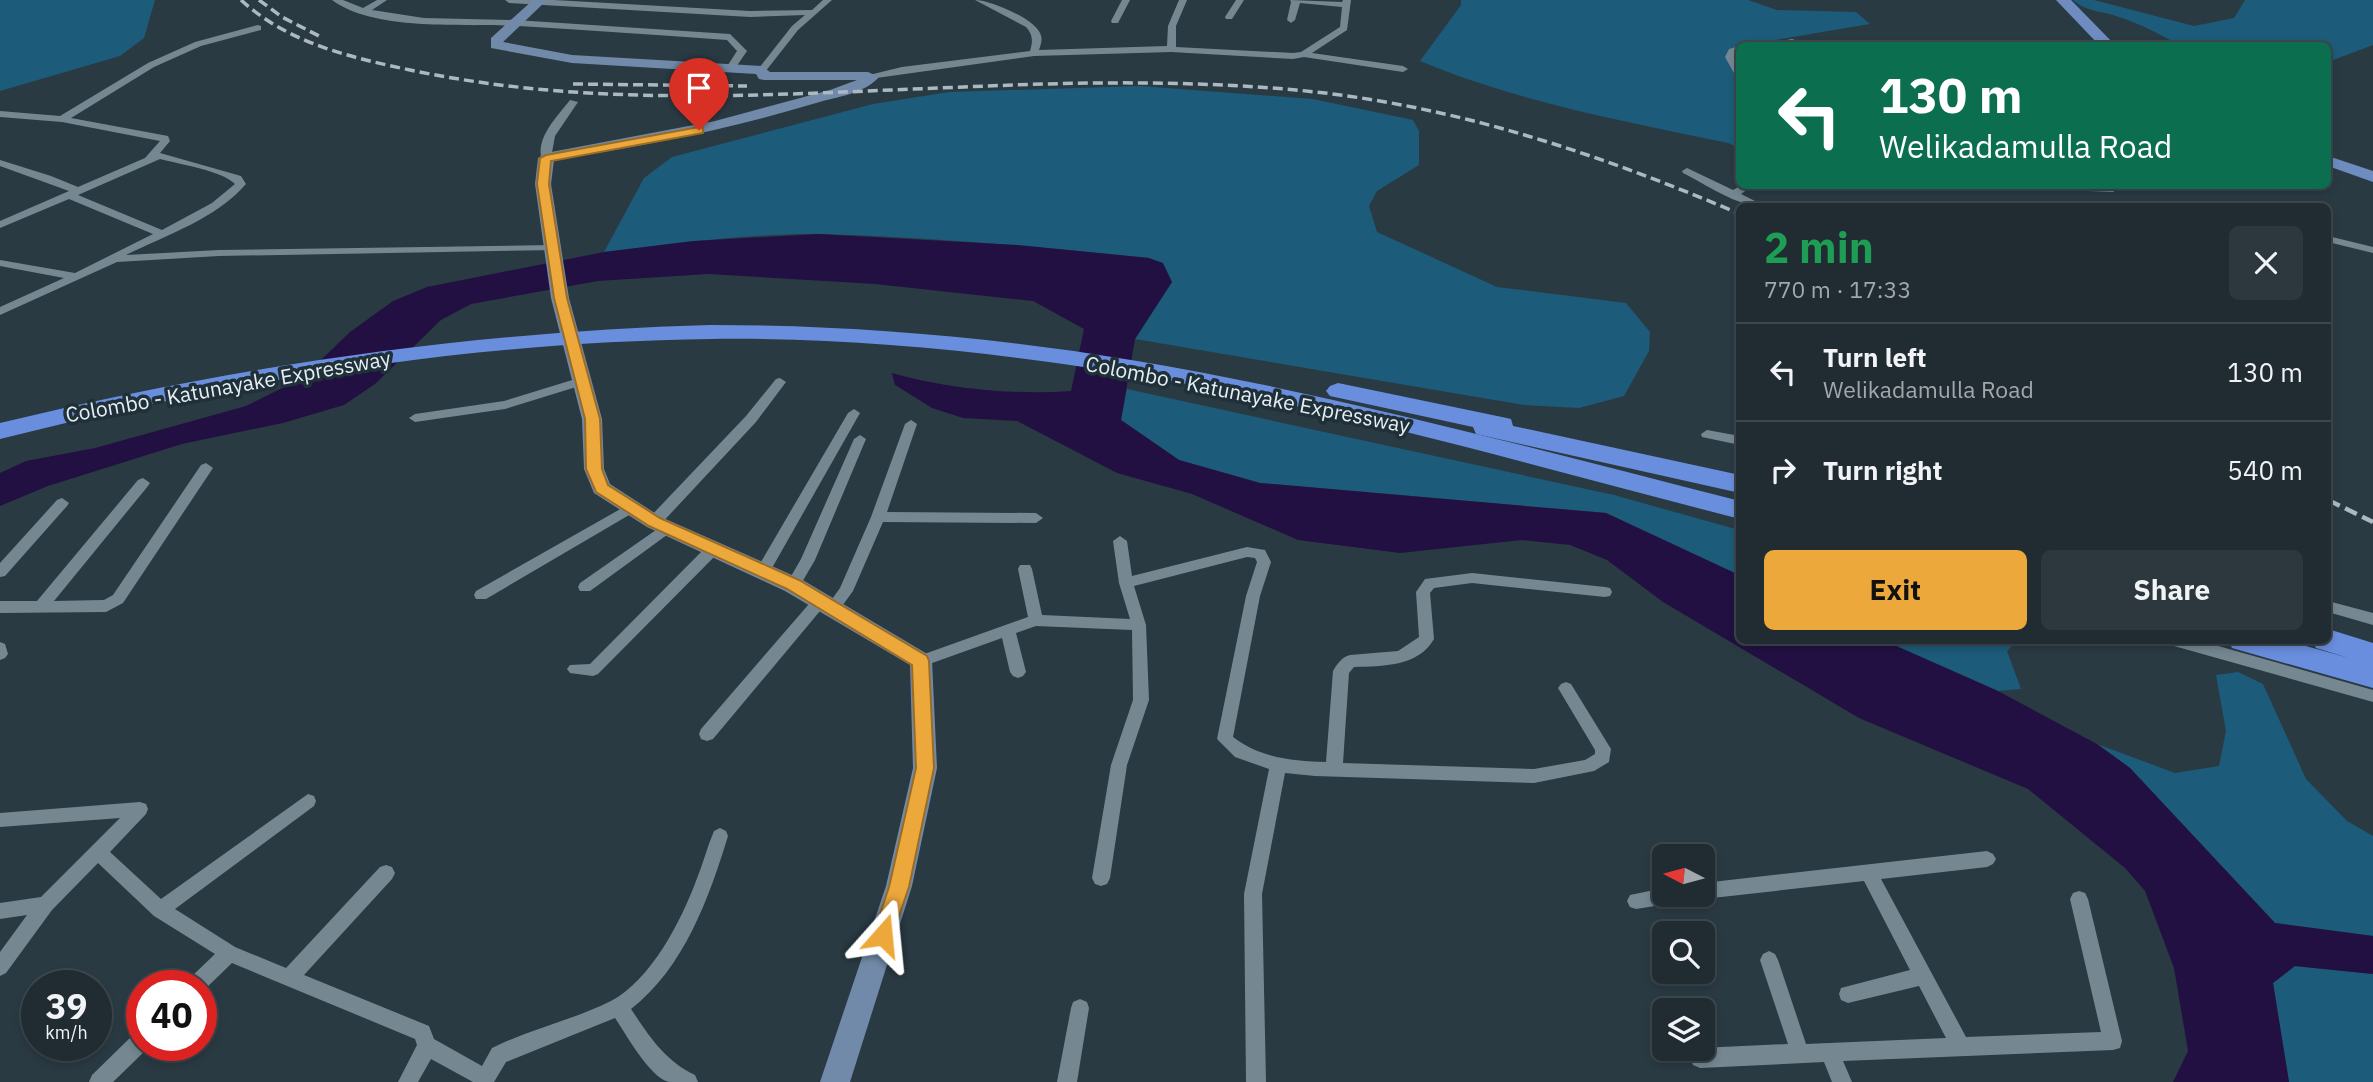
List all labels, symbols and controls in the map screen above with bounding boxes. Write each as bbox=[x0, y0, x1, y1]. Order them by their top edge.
pin bbox=[669, 58, 729, 130]
text: 130 m bbox=[1879, 63, 2023, 126]
icon: arrive bbox=[680, 69, 718, 107]
icon: left bbox=[1764, 70, 1855, 161]
text: Welikadamulla Road bbox=[1879, 125, 2172, 167]
text: 2 min bbox=[1764, 220, 1874, 275]
button: close bbox=[2229, 226, 2303, 300]
text: 770 m · 17:33 bbox=[1764, 274, 1911, 304]
text: Turn left bbox=[1823, 340, 1926, 374]
street label: Colombo - Katunayake Expressway bbox=[63, 343, 393, 428]
street label: Colombo - Katunayake Expressway bbox=[1083, 349, 1413, 439]
icon: left bbox=[1764, 353, 1802, 391]
text: 130 m bbox=[2227, 355, 2303, 389]
text: Welikadamulla Road bbox=[1823, 374, 2034, 404]
icon: right bbox=[1764, 451, 1802, 489]
text: Turn right bbox=[1823, 453, 1942, 487]
text: 540 m bbox=[2227, 453, 2303, 487]
button: Exit bbox=[1764, 550, 2027, 630]
button: Share bbox=[2041, 550, 2303, 630]
north arrow bbox=[1652, 844, 1715, 906]
map controls bbox=[1652, 844, 1715, 1061]
position arrow bbox=[846, 898, 920, 972]
button: search bbox=[1652, 921, 1715, 984]
speed limit sign: 40 bbox=[126, 970, 217, 1061]
text: 39 bbox=[45, 983, 88, 1029]
button: layers bbox=[1652, 998, 1715, 1061]
text: km/h bbox=[45, 1021, 88, 1044]

